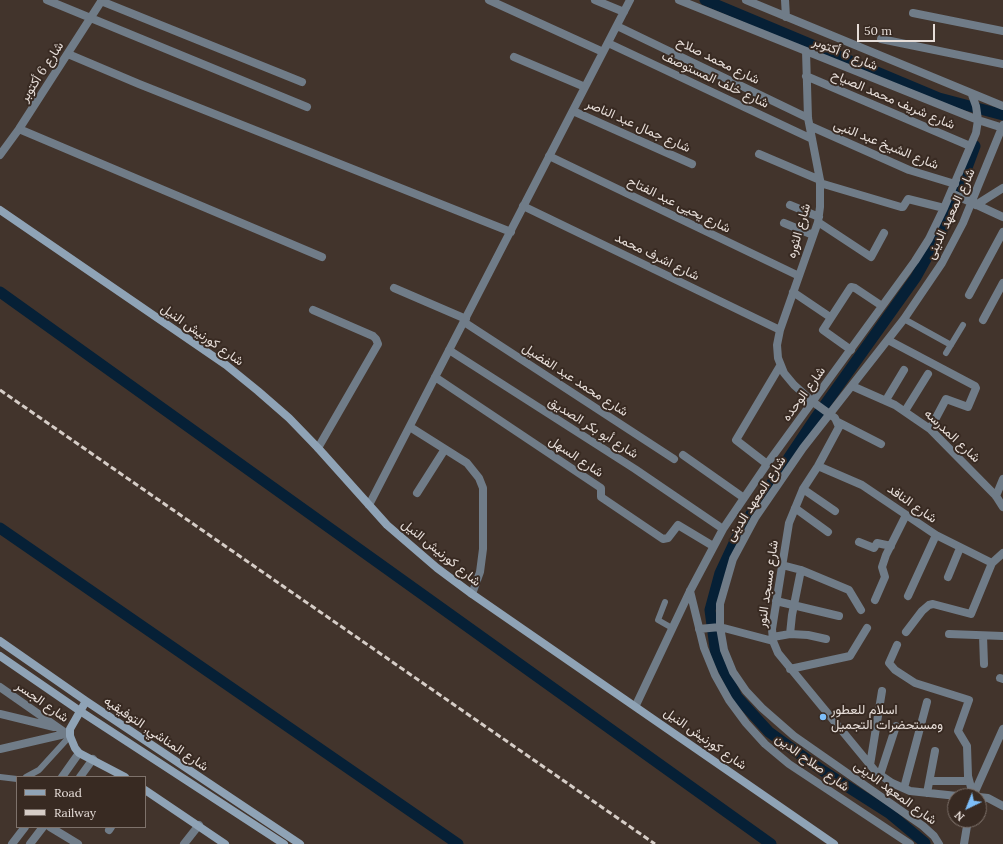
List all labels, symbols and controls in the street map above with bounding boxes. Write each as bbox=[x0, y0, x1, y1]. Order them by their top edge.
scale bar bbox=[859, 16, 937, 42]
text: 50 m bbox=[864, 23, 892, 38]
street label: شارع محمد صلاح bbox=[674, 34, 762, 88]
street label: شارع 6 أكتوبر bbox=[810, 34, 880, 74]
street label: شارع 6 أكتوبر bbox=[17, 39, 67, 105]
street label: شارع خلف المستوصف bbox=[659, 48, 771, 112]
street label: شارع شريف محمد الصياح bbox=[829, 67, 957, 133]
street label: شارع جمال عبد الناصر bbox=[583, 96, 693, 156]
street label: شارع الشيخ عبد النبى bbox=[831, 117, 941, 173]
street label: شارع المعهد الدينى bbox=[923, 166, 979, 262]
street label: شارع يحيى عبد الفتاح bbox=[625, 173, 733, 237]
street label: شارع الثوره bbox=[784, 202, 814, 260]
street label: شارع اشرف محمد bbox=[612, 230, 702, 284]
street label: شارع كورنيش النيل bbox=[158, 301, 246, 369]
street label: شارع محمد عبد الفضيل bbox=[519, 340, 631, 420]
street label: شارع الوحده bbox=[779, 364, 829, 424]
street label: شارع أبو بكر الصديق bbox=[545, 394, 641, 462]
street label: شارع المدرسه bbox=[921, 406, 983, 466]
street label: شارع السهل bbox=[546, 433, 606, 481]
street label: شارع المعهد الدينى bbox=[723, 453, 789, 545]
street label: شارع النافد bbox=[884, 481, 940, 527]
street label: شارع كورنيش النيل bbox=[398, 516, 484, 590]
street label: شارع مسجد النور bbox=[754, 539, 782, 629]
street label: شارع الجسر bbox=[12, 678, 72, 726]
street label: شارع المناشي, التوفيقيه bbox=[101, 693, 211, 775]
place label: اسلام للعطور ومستحضرات التجميل bbox=[831, 702, 943, 733]
street label: شارع كورنيش النيل bbox=[661, 705, 749, 773]
marker: اسلام للعطور ومستحضرات التجميل bbox=[818, 712, 828, 722]
street label: شارع صلاح الدين bbox=[772, 731, 852, 795]
street label: شارع المعهد الدينى bbox=[851, 758, 939, 828]
legend bbox=[16, 776, 146, 828]
text: Road bbox=[54, 785, 82, 800]
north arrow bbox=[947, 788, 987, 828]
text: Railway bbox=[54, 805, 96, 820]
text: N bbox=[952, 808, 967, 824]

